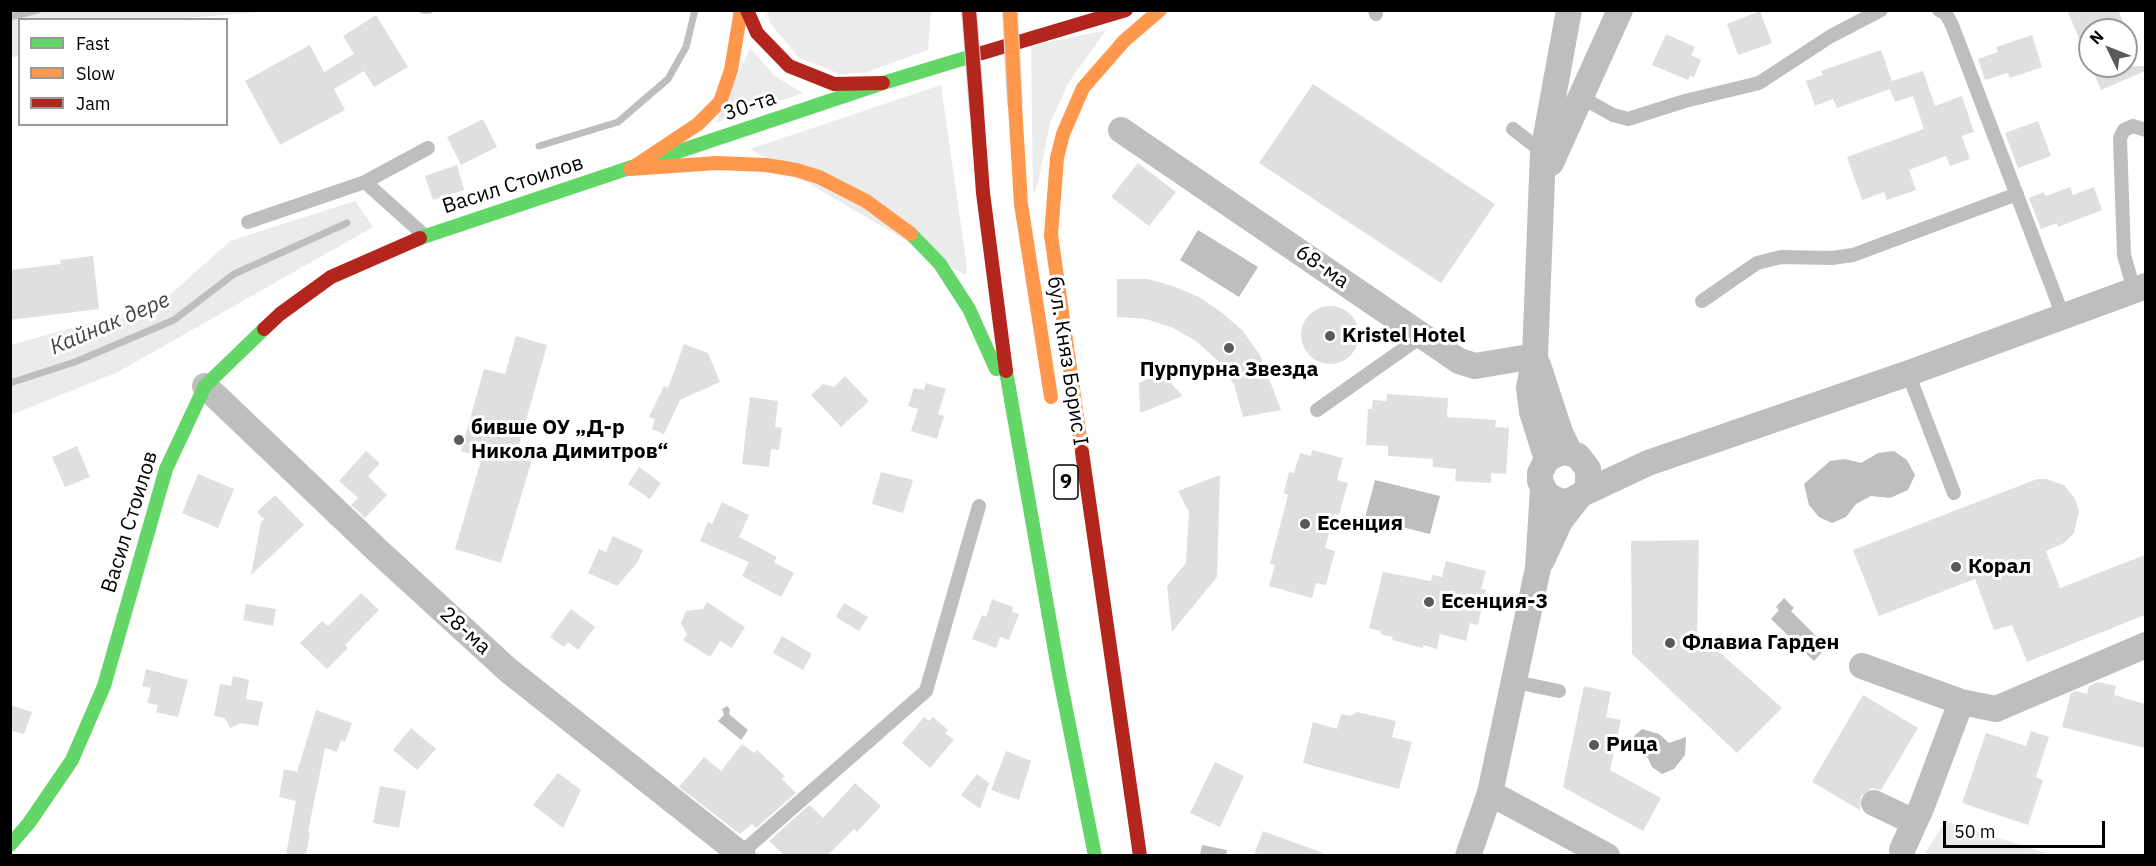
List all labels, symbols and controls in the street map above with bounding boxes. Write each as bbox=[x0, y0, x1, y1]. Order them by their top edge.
legend bbox=[18, 18, 228, 126]
north arrow bbox=[2078, 18, 2138, 78]
text: N bbox=[2085, 26, 2108, 48]
text: Fast bbox=[76, 32, 110, 55]
text: Slow bbox=[76, 62, 115, 85]
street label: 30-та bbox=[721, 85, 779, 127]
text: Jam bbox=[76, 92, 111, 115]
street label: Васил Стоилов bbox=[439, 150, 587, 220]
street label: 68-ма bbox=[1290, 240, 1354, 294]
street label: бул. Княз Борис I bbox=[1041, 275, 1093, 447]
water label: Кайнак дере bbox=[46, 287, 174, 361]
place label: Kristel Hotel bbox=[1342, 323, 1465, 349]
marker: Kristel Hotel bbox=[1323, 329, 1337, 343]
marker: Пурпурна Звезда bbox=[1222, 341, 1236, 355]
place label: Пурпурна Звезда bbox=[1140, 357, 1318, 383]
place label: бивше ОУ „Д-р Никола Димитров“ bbox=[471, 415, 669, 465]
marker: бивше ОУ „Д-р Никола Димитров“ bbox=[452, 433, 466, 447]
street label: Васил Стоилов bbox=[96, 448, 164, 596]
road number: 9 bbox=[1054, 465, 1078, 499]
place label: Есенция bbox=[1317, 511, 1403, 537]
marker: Есенция bbox=[1298, 517, 1312, 531]
place label: Корал bbox=[1968, 554, 2031, 580]
marker: Корал bbox=[1949, 560, 1963, 574]
place label: Есенция-3 bbox=[1441, 589, 1548, 615]
marker: Есенция-3 bbox=[1422, 595, 1436, 609]
street label: 28-ма bbox=[434, 602, 496, 660]
place label: Флавиа Гарден bbox=[1682, 630, 1839, 656]
marker: Флавиа Гарден bbox=[1663, 636, 1677, 650]
place label: Рица bbox=[1606, 732, 1658, 758]
marker: Рица bbox=[1587, 738, 1601, 752]
scale bar bbox=[1946, 809, 2108, 847]
text: 50 m bbox=[1954, 820, 1996, 843]

